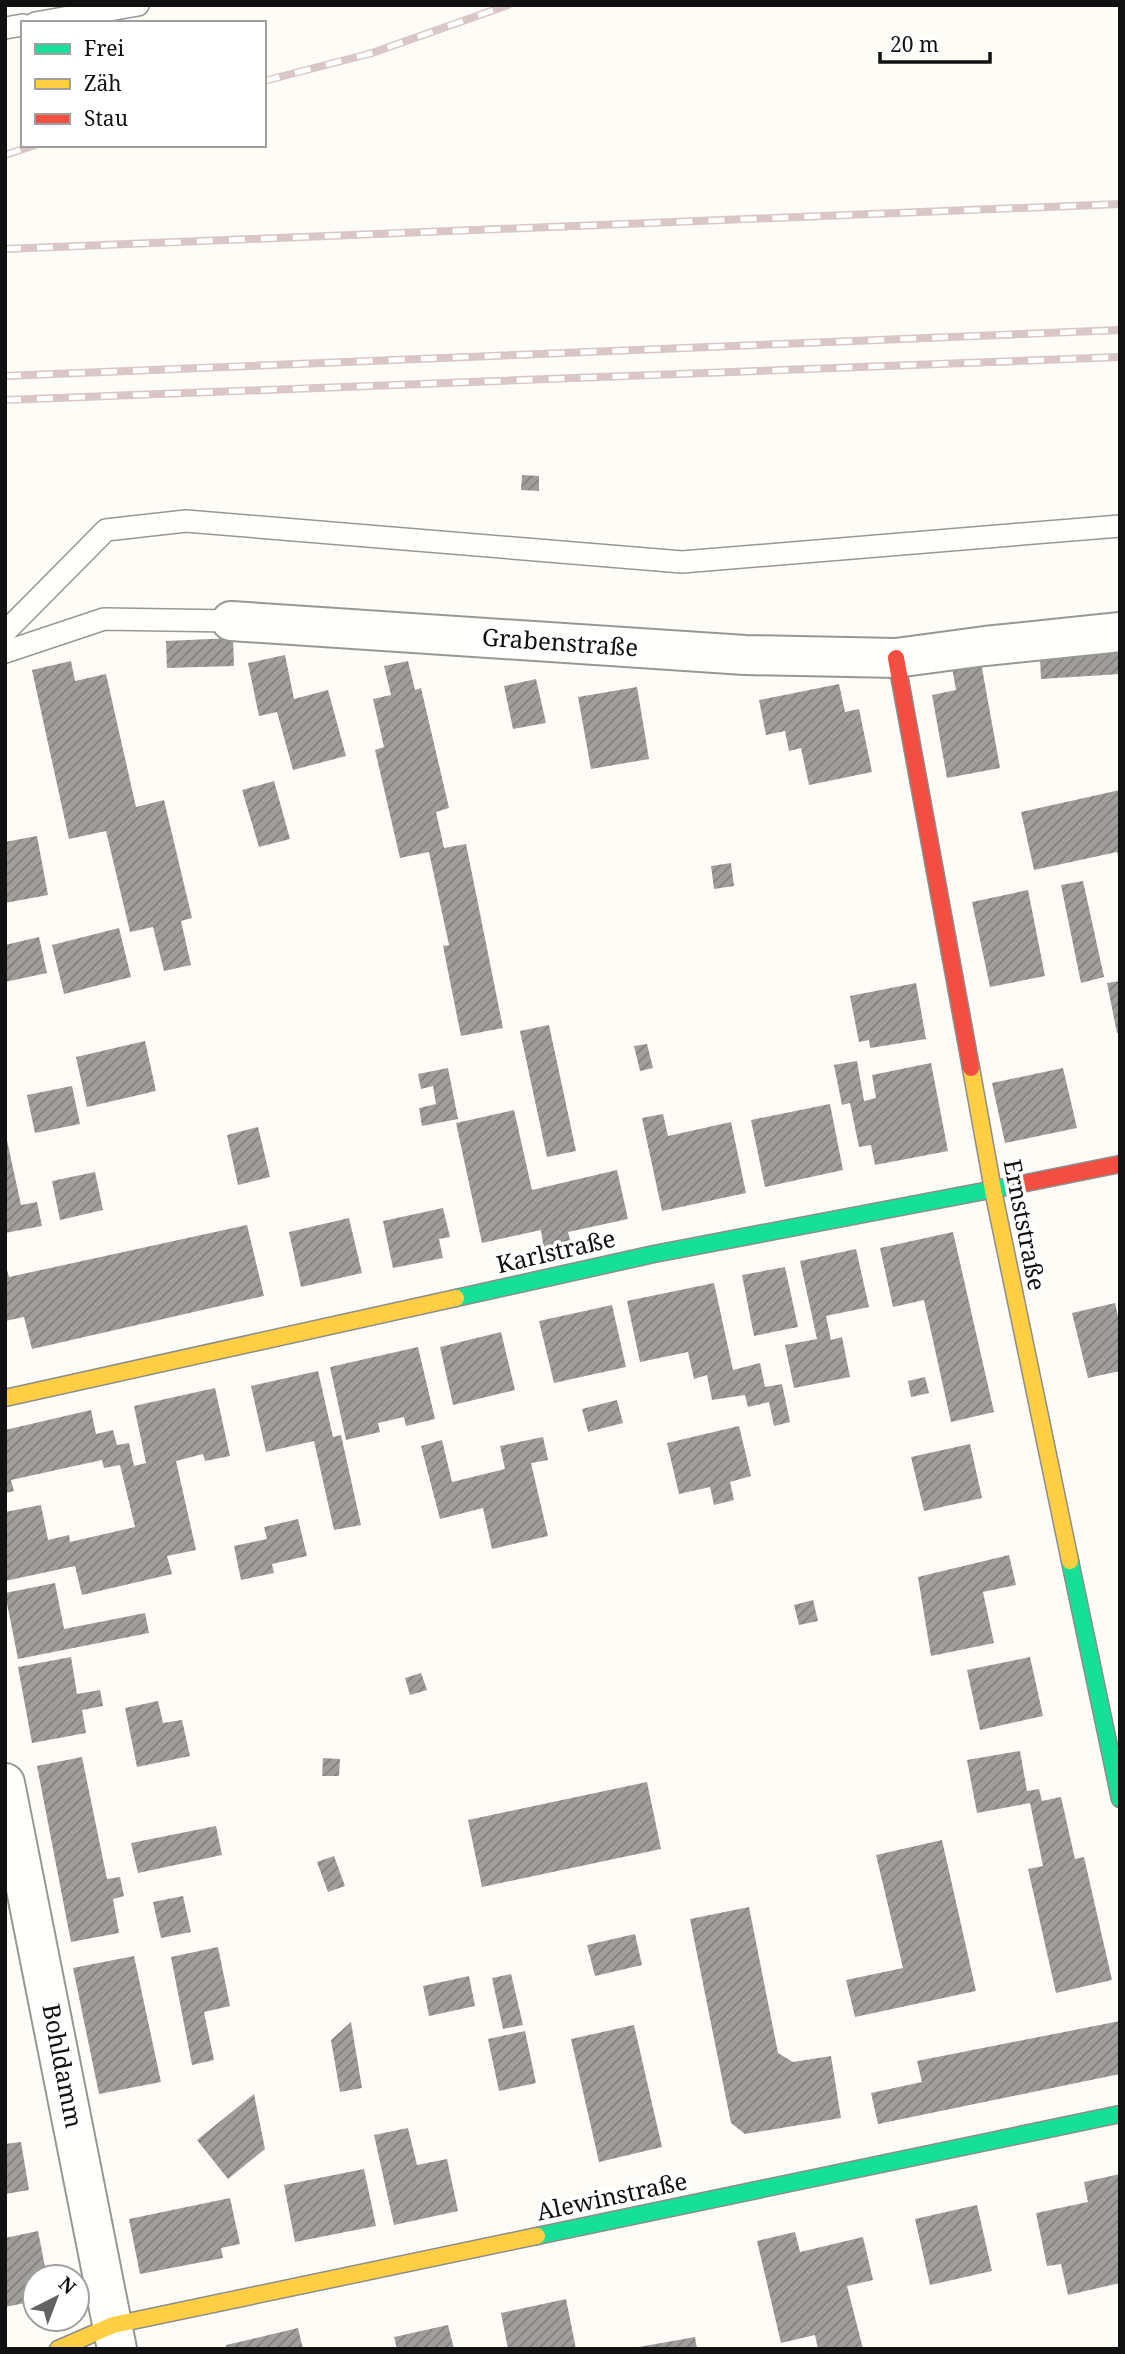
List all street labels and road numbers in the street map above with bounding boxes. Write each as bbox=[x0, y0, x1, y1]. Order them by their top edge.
street label: Grabenstraße bbox=[481, 620, 639, 663]
street label: Ernststraße bbox=[997, 1156, 1054, 1293]
street label: Karlstraße bbox=[493, 1221, 618, 1280]
street label: Bohldamm bbox=[35, 2001, 92, 2131]
street label: Alewinstraße bbox=[533, 2163, 690, 2228]

